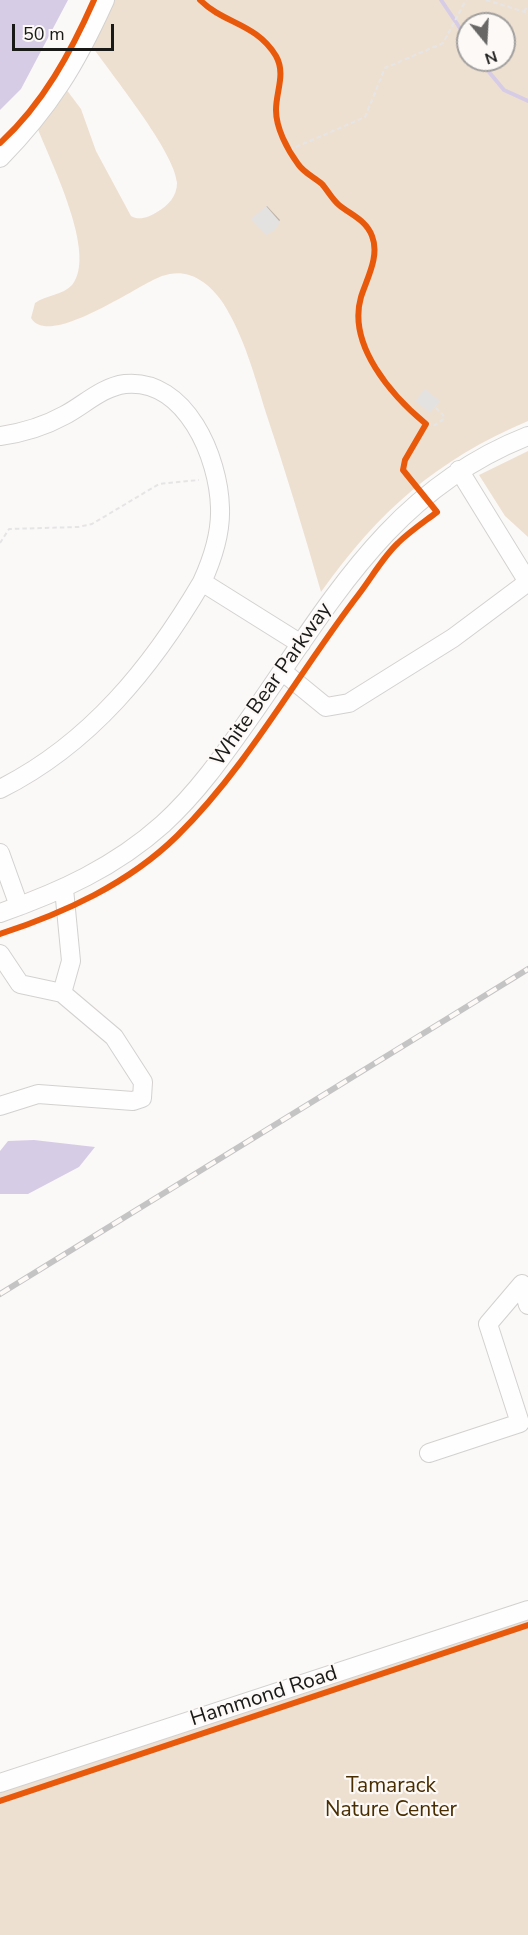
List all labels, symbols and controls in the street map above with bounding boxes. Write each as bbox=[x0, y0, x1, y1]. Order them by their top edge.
scale bar bbox=[15, 12, 117, 50]
north arrow bbox=[456, 12, 516, 72]
text: 50 m bbox=[23, 22, 65, 46]
text: N bbox=[482, 45, 500, 70]
street label: White Bear Parkway bbox=[206, 598, 338, 772]
street label: Hammond Road bbox=[187, 1661, 341, 1733]
park label: Tamarack Nature Center bbox=[325, 1774, 457, 1824]

